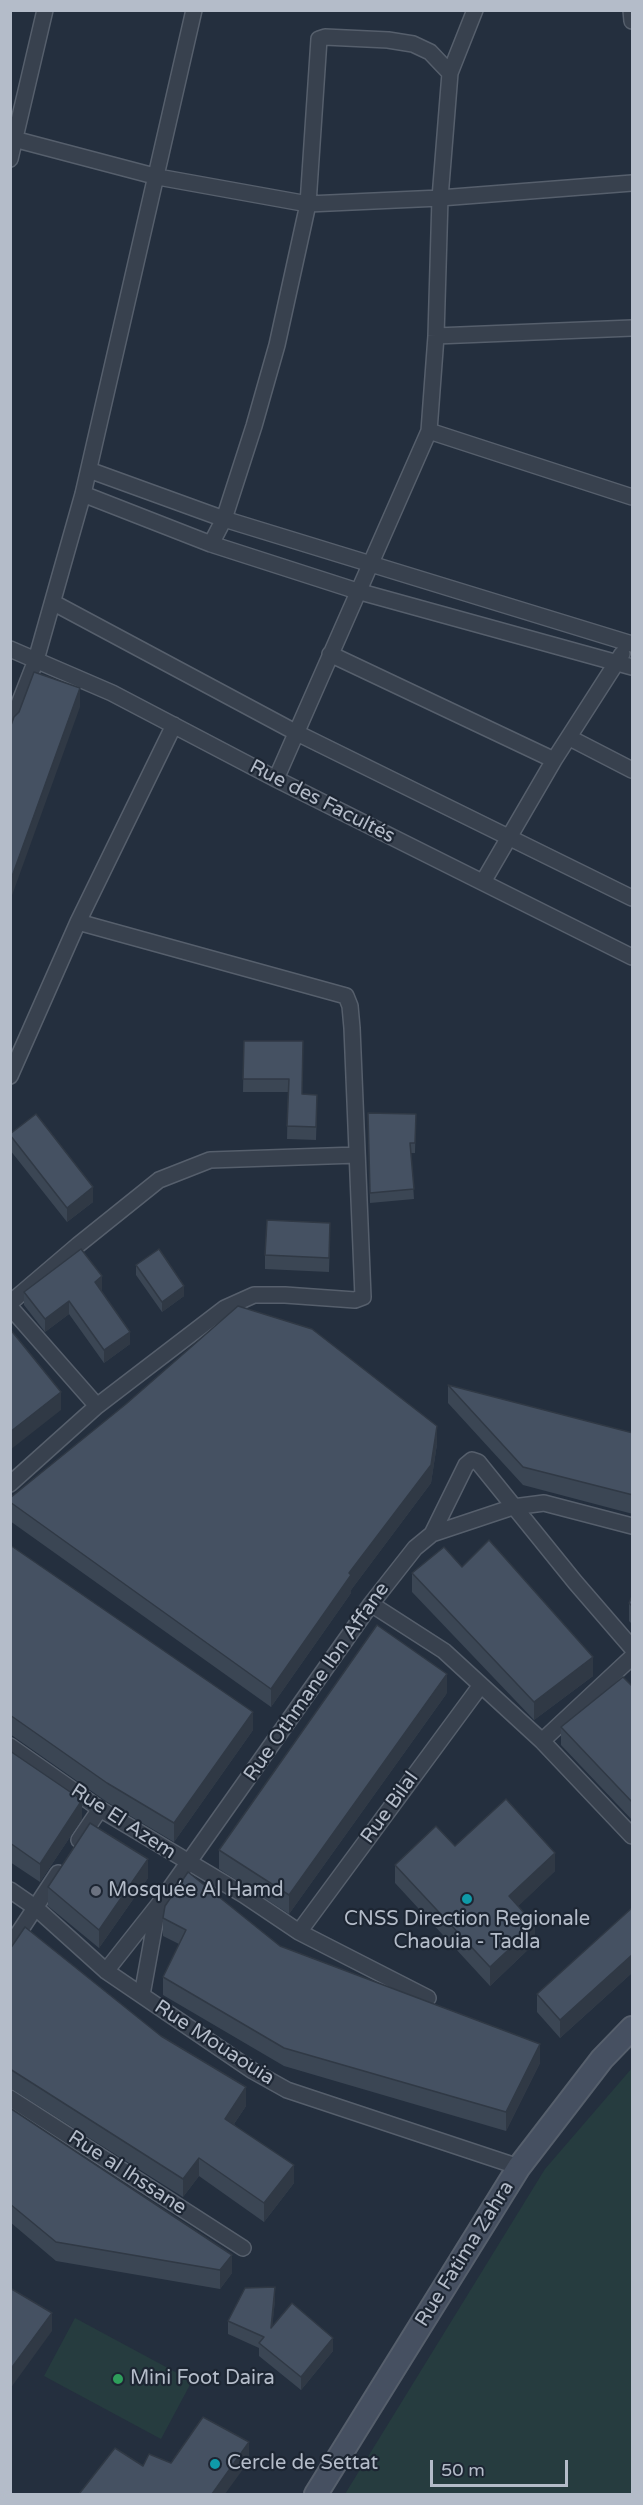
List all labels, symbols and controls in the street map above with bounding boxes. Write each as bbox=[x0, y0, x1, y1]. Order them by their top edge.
street label: Rue des Facultés bbox=[245, 755, 399, 849]
street label: Rue Othmane Ibn Affane bbox=[239, 1578, 395, 1786]
street label: Rue Bilal bbox=[356, 1767, 424, 1849]
street label: Rue El Azem bbox=[66, 1779, 180, 1865]
place label: Mosquée Al Hamd bbox=[108, 1879, 284, 1903]
marker: Mosquée Al Hamd bbox=[89, 1884, 103, 1898]
marker: CNSS Direction Regionale Chaouia - Tadla bbox=[460, 1892, 474, 1906]
place label: CNSS Direction Regionale Chaouia - Tadla bbox=[344, 1908, 590, 1955]
street label: Rue Mouaouia bbox=[150, 1995, 278, 2091]
street label: Rue al Ihssane bbox=[63, 2126, 191, 2220]
street label: Rue Fatima Zahra bbox=[411, 2177, 519, 2331]
place label: Mini Foot Daira bbox=[130, 2367, 275, 2391]
marker: Mini Foot Daira bbox=[111, 2372, 125, 2386]
scale bar bbox=[433, 2448, 571, 2486]
place label: Cercle de Settat bbox=[227, 2452, 378, 2476]
marker: Cercle de Settat bbox=[208, 2457, 222, 2471]
text: 50 m bbox=[441, 2459, 485, 2481]

